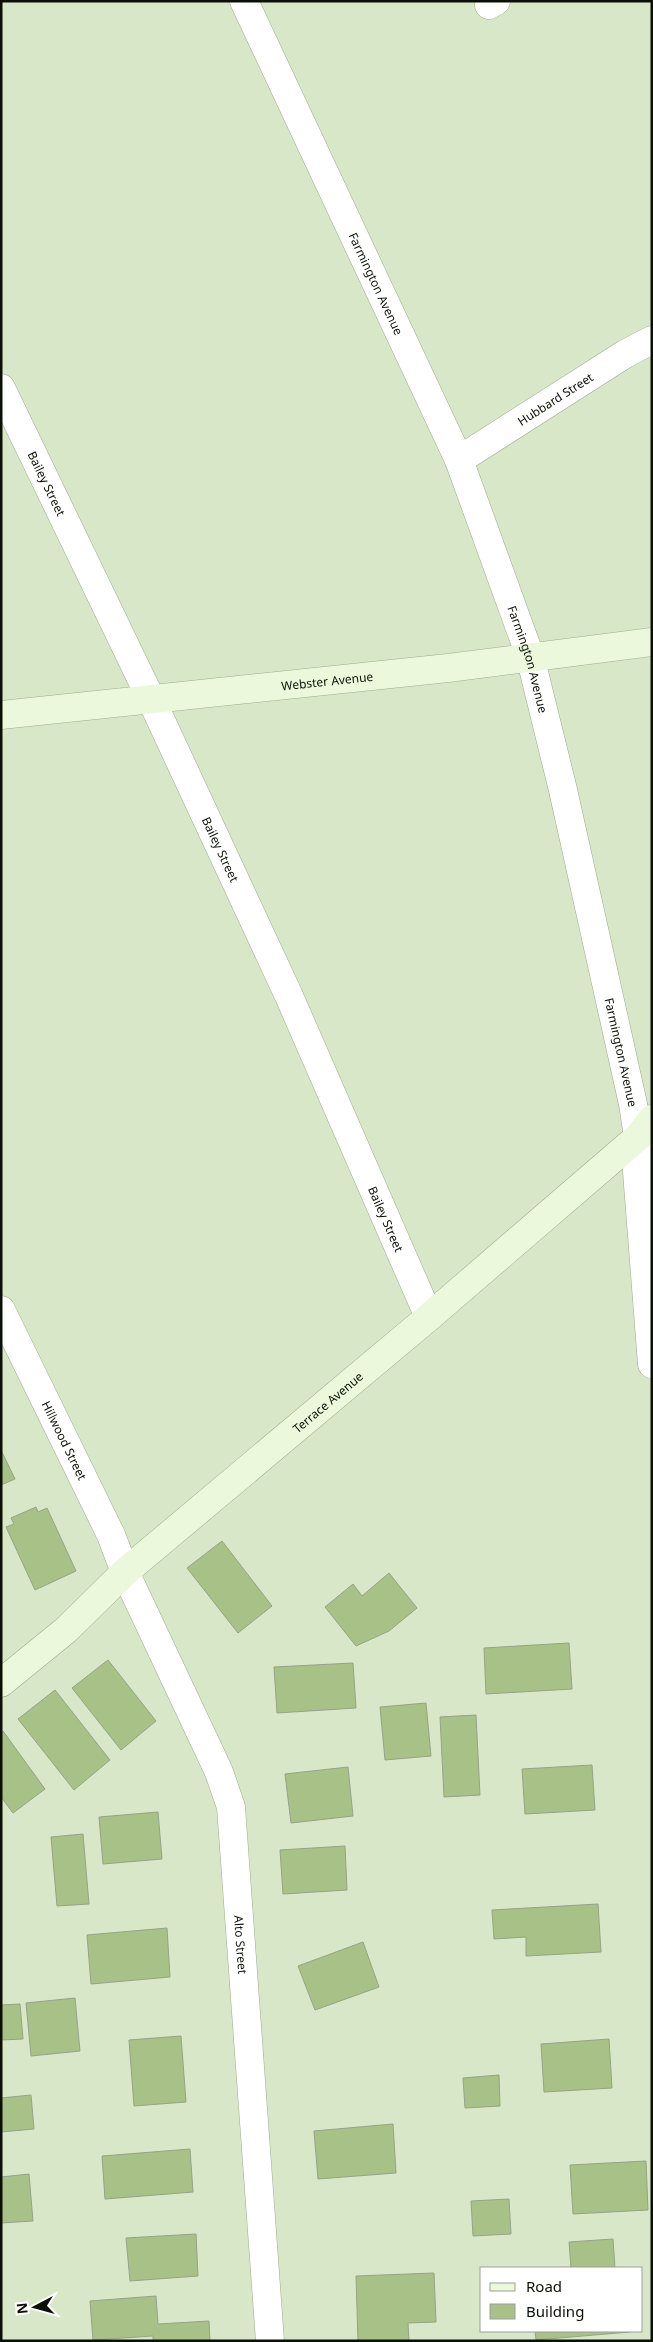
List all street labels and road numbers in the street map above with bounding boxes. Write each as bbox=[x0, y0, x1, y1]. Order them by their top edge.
street label: Farmington Avenue bbox=[345, 229, 408, 338]
street label: Hubbard Street bbox=[514, 368, 597, 429]
street label: Bailey Street bbox=[24, 448, 70, 519]
street label: Farmington Avenue bbox=[504, 603, 552, 715]
street label: Webster Avenue bbox=[280, 667, 374, 694]
street label: Bailey Street bbox=[198, 814, 244, 885]
street label: Farmington Avenue bbox=[601, 996, 642, 1109]
street label: Bailey Street bbox=[364, 1183, 408, 1255]
street label: Terrace Avenue bbox=[289, 1368, 366, 1437]
street label: Hillwood Street bbox=[38, 1398, 92, 1483]
street label: Alto Street bbox=[230, 1915, 252, 1975]

